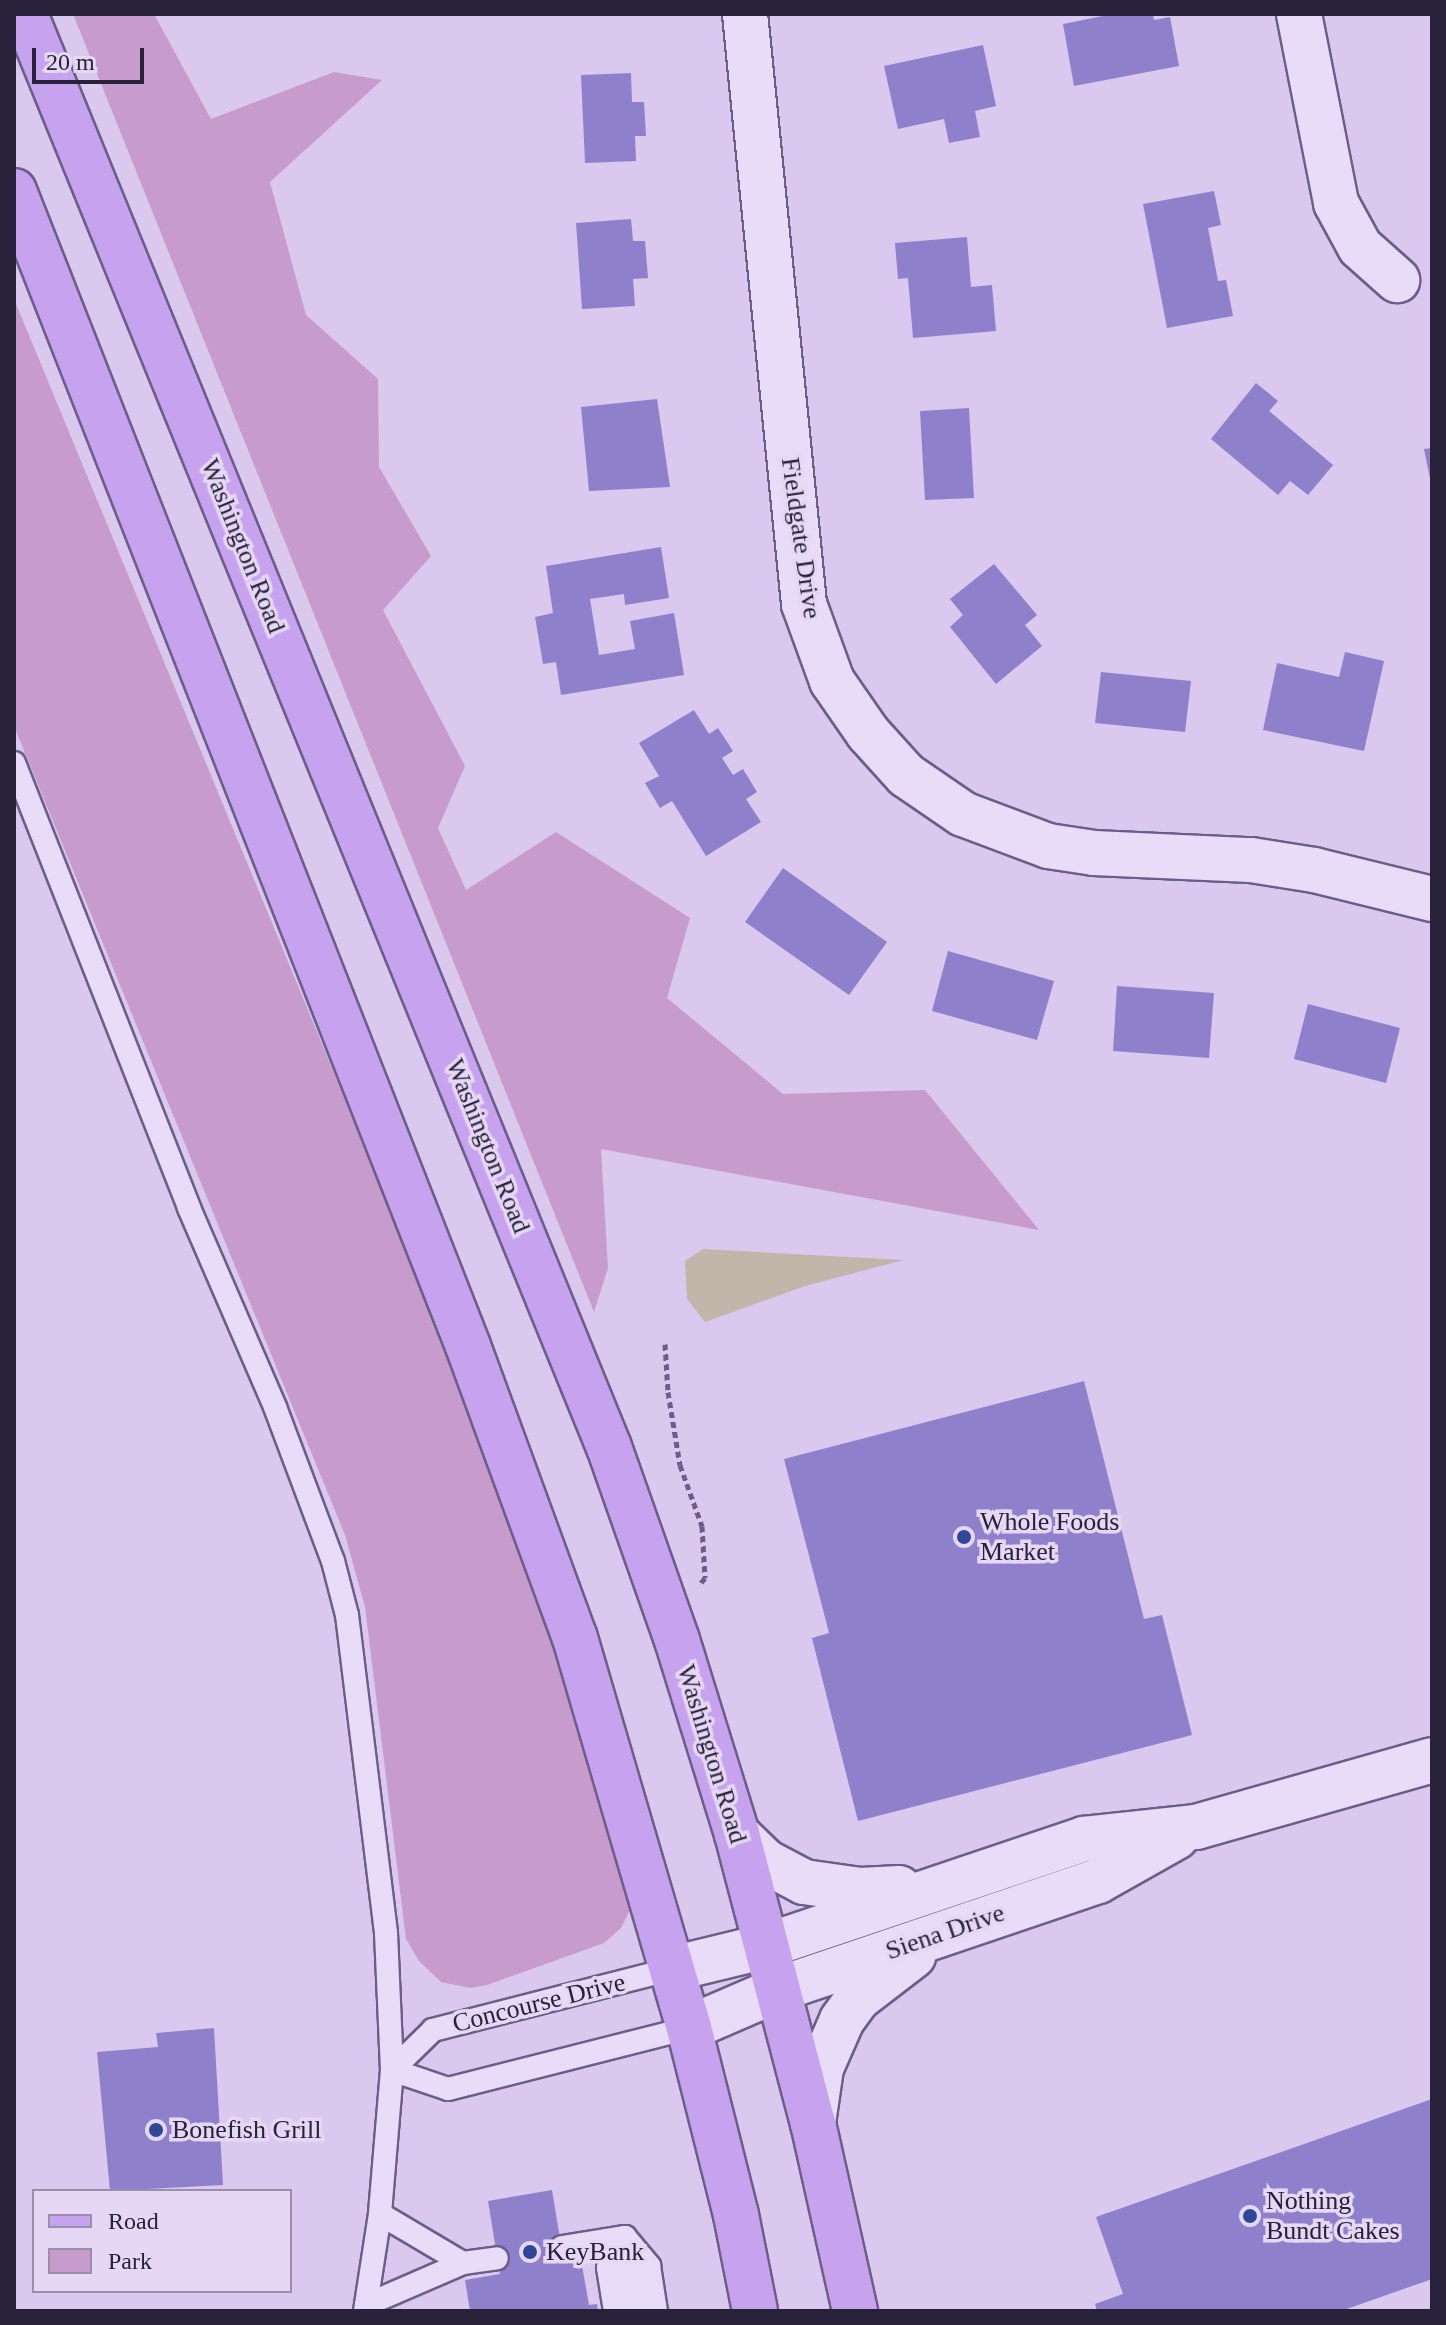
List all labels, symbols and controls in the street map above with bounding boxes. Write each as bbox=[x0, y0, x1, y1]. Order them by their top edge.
scale bar bbox=[36, 32, 148, 82]
text: 20 m bbox=[46, 49, 95, 75]
street label: Washington Road bbox=[194, 454, 292, 638]
street label: Fieldgate Drive bbox=[774, 455, 828, 621]
street label: Washington Road bbox=[439, 1054, 537, 1238]
place label: Whole Foods Market bbox=[980, 1506, 1119, 1568]
marker: Whole Foods Market bbox=[955, 1528, 973, 1546]
street label: Washington Road bbox=[670, 1661, 754, 1847]
street label: Siena Drive bbox=[882, 1897, 1008, 1967]
street label: Concourse Drive bbox=[449, 1966, 629, 2040]
place label: Bonefish Grill bbox=[172, 2114, 321, 2146]
marker: Bonefish Grill bbox=[147, 2121, 165, 2139]
place label: Nothing Bundt Cakes bbox=[1266, 2185, 1400, 2246]
legend bbox=[32, 2189, 292, 2293]
marker: Nothing Bundt Cakes bbox=[1241, 2207, 1259, 2225]
text: Road bbox=[108, 2208, 159, 2234]
place label: KeyBank bbox=[546, 2236, 644, 2268]
marker: KeyBank bbox=[521, 2243, 539, 2261]
text: Park bbox=[108, 2248, 152, 2274]

